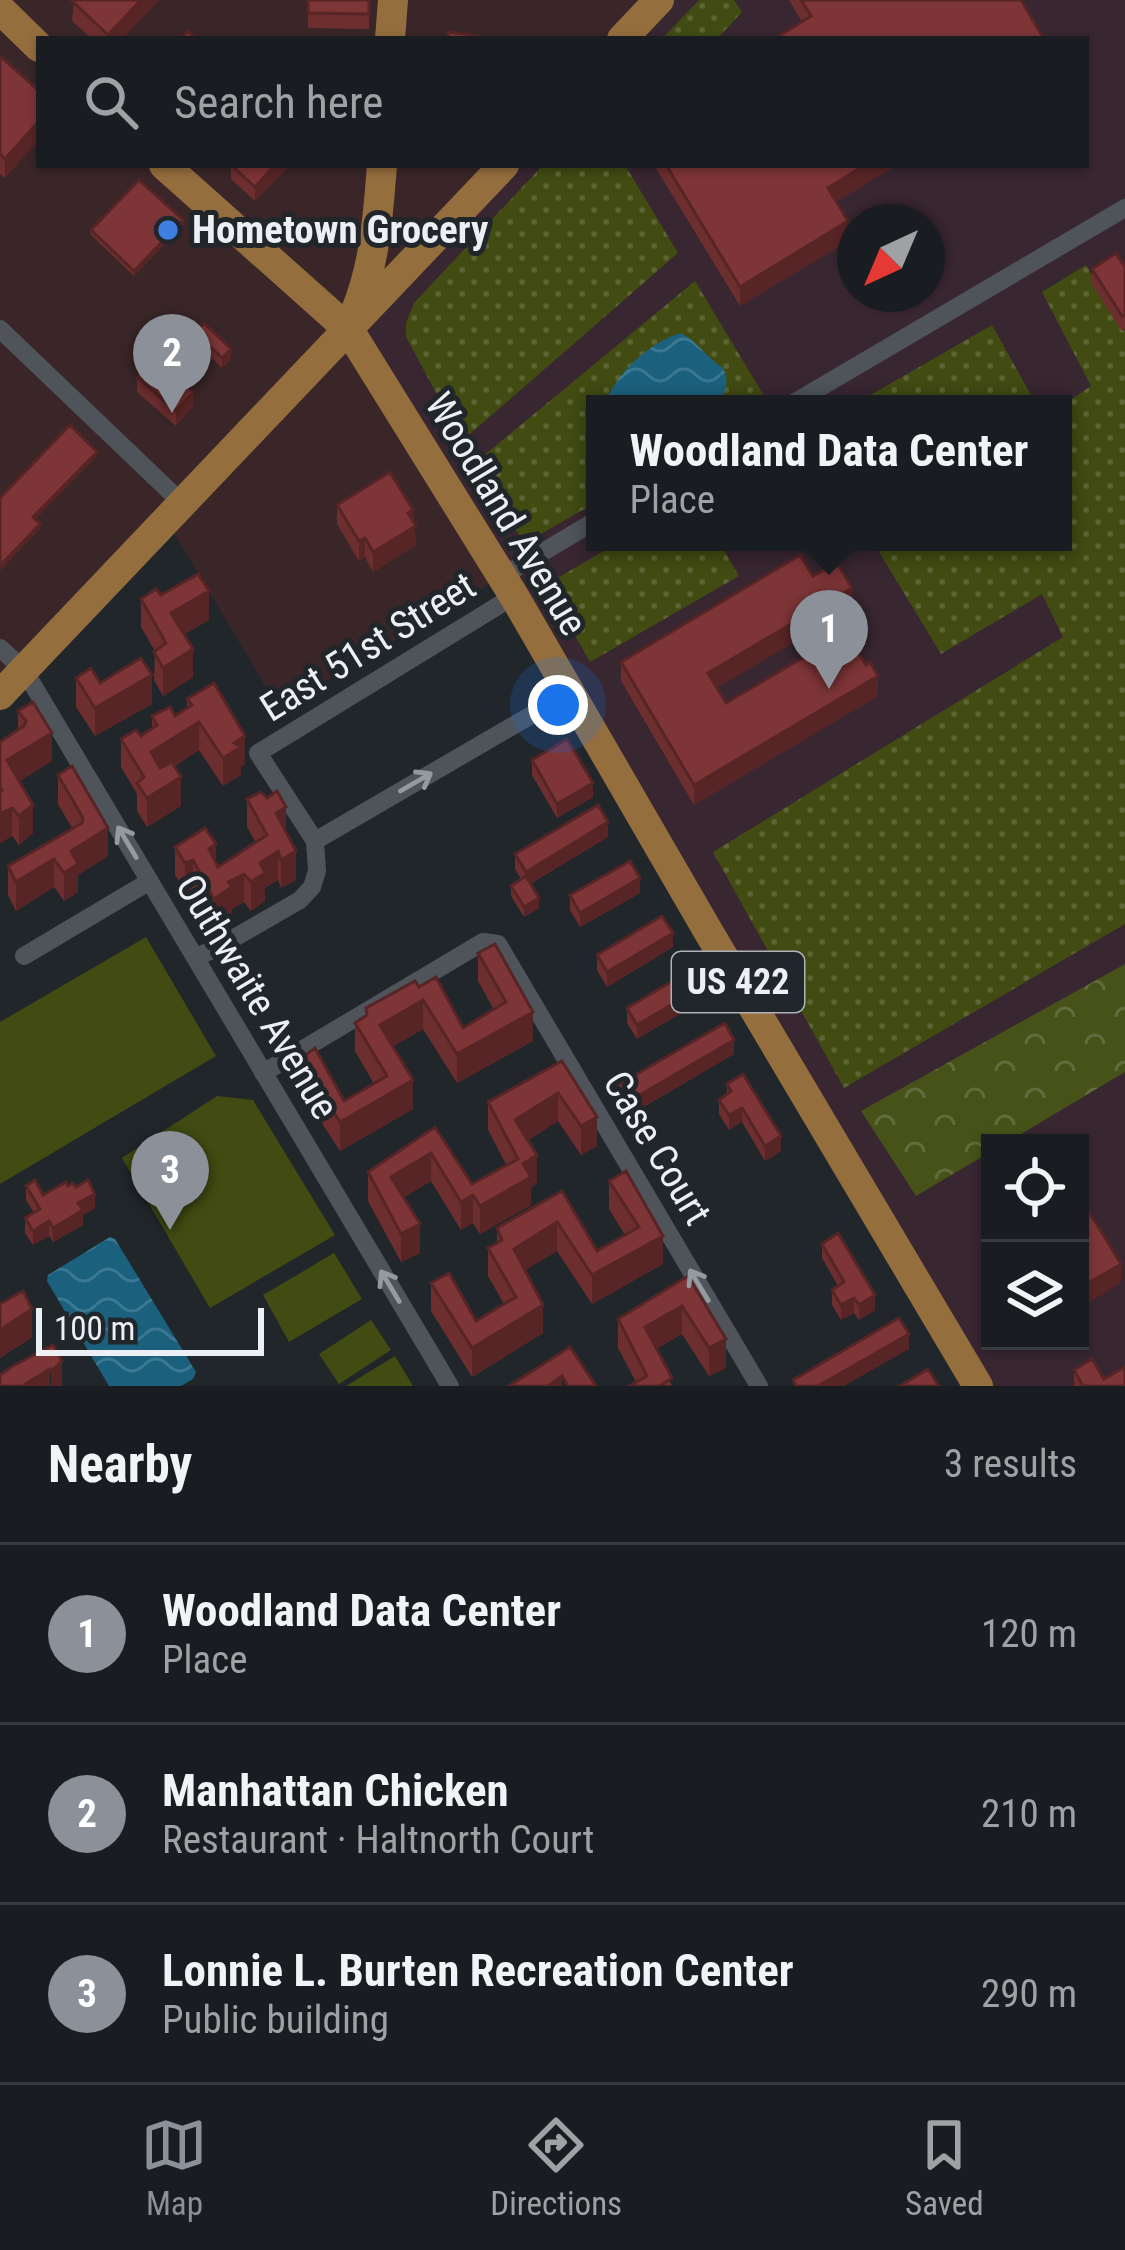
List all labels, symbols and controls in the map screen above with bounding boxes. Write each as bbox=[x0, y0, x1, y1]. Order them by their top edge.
search box bbox=[36, 36, 1089, 168]
icon: search bbox=[78, 69, 144, 135]
text: Search here bbox=[174, 76, 383, 129]
north arrow bbox=[837, 204, 945, 312]
place label: Hometown Grocery bbox=[192, 207, 489, 253]
marker: Hometown Grocery bbox=[155, 217, 181, 243]
pin: 2 bbox=[133, 314, 211, 413]
street label: Woodland Avenue bbox=[416, 384, 596, 644]
popup bbox=[586, 395, 1072, 551]
text: Woodland Data Center bbox=[629, 424, 1029, 477]
text: Place bbox=[629, 477, 715, 523]
street label: East 51st Street bbox=[252, 563, 484, 731]
pin: 1 bbox=[790, 590, 868, 689]
your location bbox=[528, 675, 588, 735]
one-way arrow bbox=[398, 770, 433, 794]
one-way arrow bbox=[114, 825, 138, 860]
street label: Outhwaite Avenue bbox=[166, 867, 348, 1127]
road number: US 422 bbox=[672, 952, 804, 1012]
street label: Case Court bbox=[593, 1063, 721, 1233]
pin: 3 bbox=[131, 1131, 209, 1230]
map controls bbox=[981, 1134, 1089, 1350]
button: locate bbox=[981, 1134, 1089, 1242]
button: layers bbox=[981, 1242, 1089, 1350]
one-way arrow bbox=[687, 1268, 711, 1303]
one-way arrow bbox=[378, 1270, 402, 1304]
scale bar bbox=[36, 1302, 264, 1355]
text: 100 m bbox=[54, 1309, 135, 1348]
text: Nearby bbox=[48, 1435, 192, 1494]
text: 3 results bbox=[944, 1441, 1077, 1487]
text: Woodland Data Center bbox=[162, 1584, 561, 1637]
text: 1 bbox=[77, 1611, 97, 1657]
text: 120 m bbox=[981, 1611, 1077, 1657]
text: Place bbox=[162, 1637, 248, 1683]
text: Manhattan Chicken bbox=[162, 1764, 509, 1817]
text: 2 bbox=[77, 1791, 97, 1837]
text: 210 m bbox=[981, 1791, 1077, 1837]
text: Restaurant · Haltnorth Court bbox=[162, 1817, 594, 1863]
text: Lonnie L. Burten Recreation Center bbox=[162, 1944, 794, 1997]
text: 3 bbox=[77, 1971, 97, 2017]
text: 290 m bbox=[981, 1971, 1077, 2017]
text: Public building bbox=[162, 1997, 389, 2043]
tab: Map bbox=[141, 2112, 207, 2223]
tab: Directions bbox=[490, 2112, 622, 2223]
tab: Saved bbox=[905, 2112, 984, 2223]

